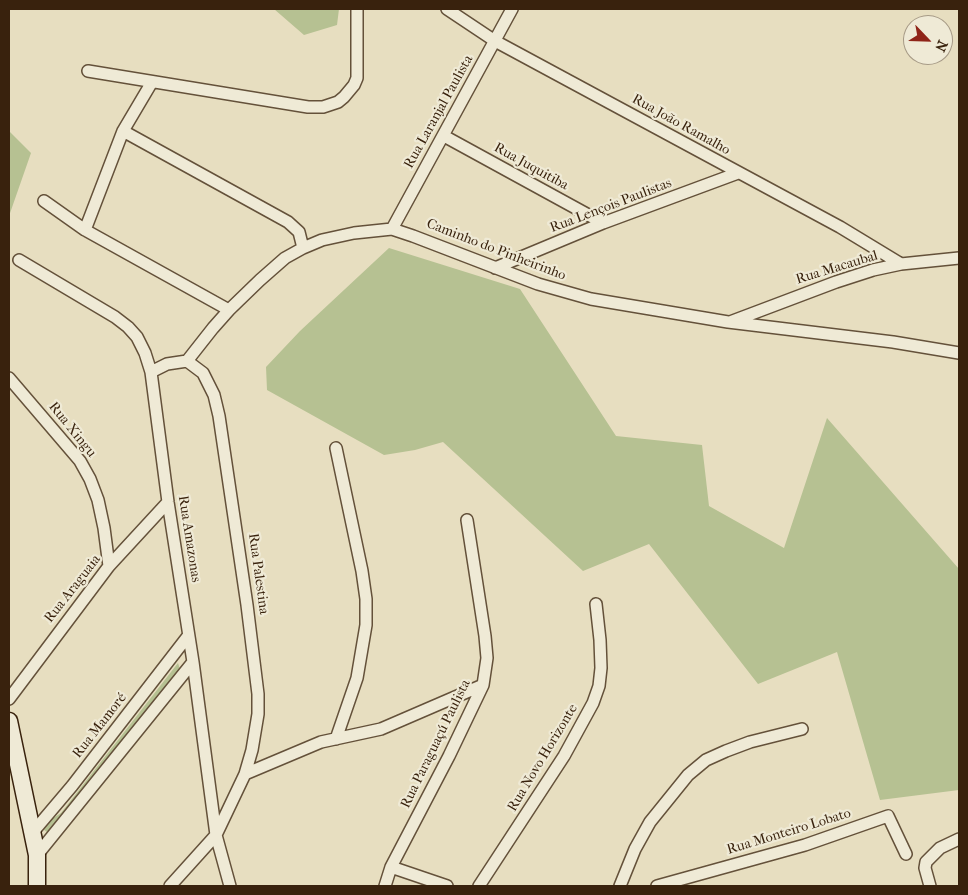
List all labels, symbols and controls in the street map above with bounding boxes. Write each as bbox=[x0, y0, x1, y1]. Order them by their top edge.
north arrow bbox=[903, 15, 953, 65]
text: N bbox=[931, 38, 951, 54]
street label: Rua Laranjal Paulista bbox=[401, 52, 477, 172]
street label: Rua João Ramalho bbox=[629, 91, 733, 159]
street label: Rua Juquitiba bbox=[491, 140, 571, 194]
street label: Rua Lençois Paulistas bbox=[548, 175, 674, 237]
street label: Caminho do Pinheirinho bbox=[424, 216, 568, 284]
street label: Rua Macaubal bbox=[794, 248, 880, 288]
street label: Rua Xingu bbox=[45, 399, 99, 461]
street label: Rua Amazonas bbox=[174, 494, 204, 584]
street label: Rua Palestina bbox=[244, 532, 272, 616]
street label: Rua Araguaia bbox=[41, 552, 105, 626]
street label: Rua Paraguaçú Paulista bbox=[398, 677, 474, 811]
street label: Rua Mamoré bbox=[69, 690, 131, 762]
street label: Rua Novo Horizonte bbox=[504, 701, 582, 815]
street label: Rua Monteiro Lobato bbox=[725, 805, 853, 859]

